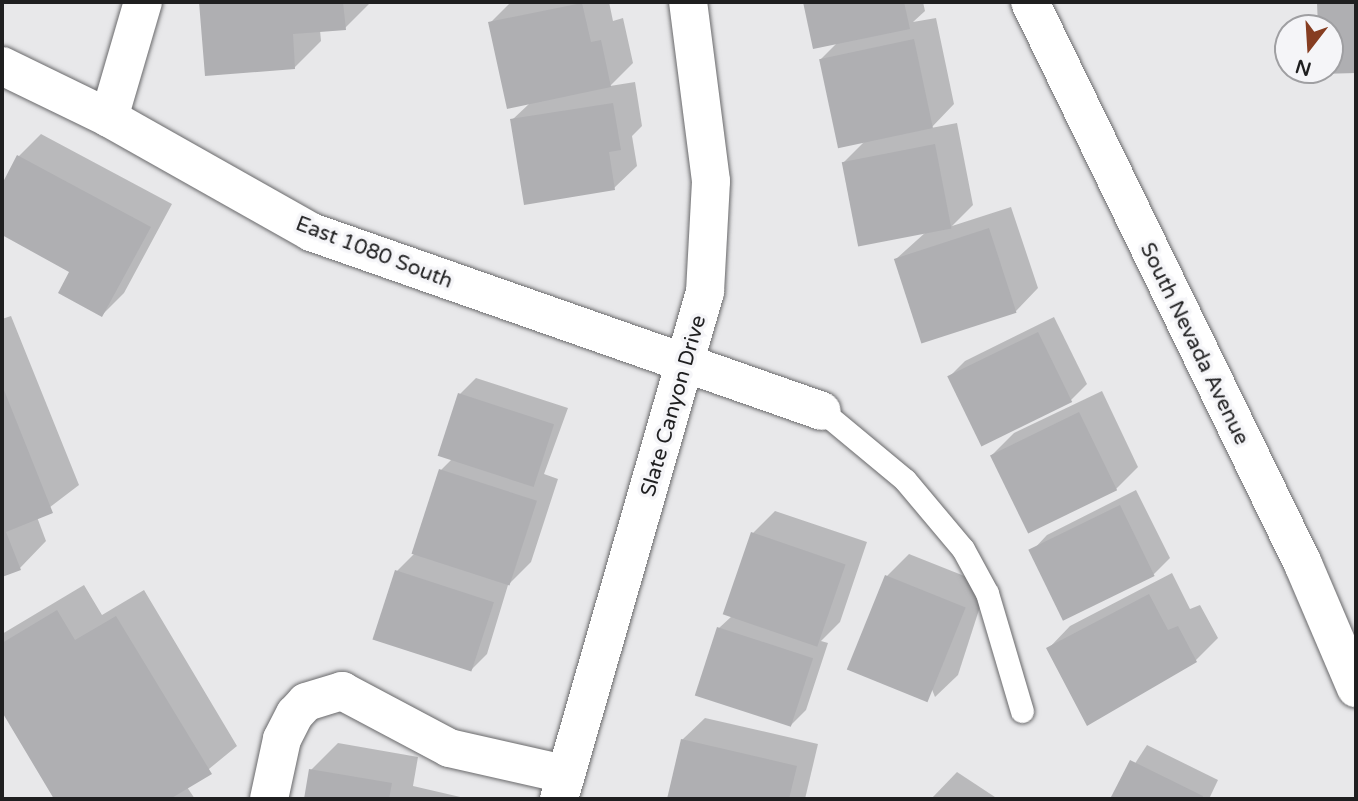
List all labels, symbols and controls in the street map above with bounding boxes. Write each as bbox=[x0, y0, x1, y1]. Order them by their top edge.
north arrow bbox=[1274, 14, 1344, 84]
text: N bbox=[1293, 54, 1314, 80]
street label: East 1080 South bbox=[292, 211, 456, 295]
street label: South Nevada Avenue bbox=[1134, 239, 1254, 449]
street label: Slate Canyon Drive bbox=[636, 312, 712, 500]

